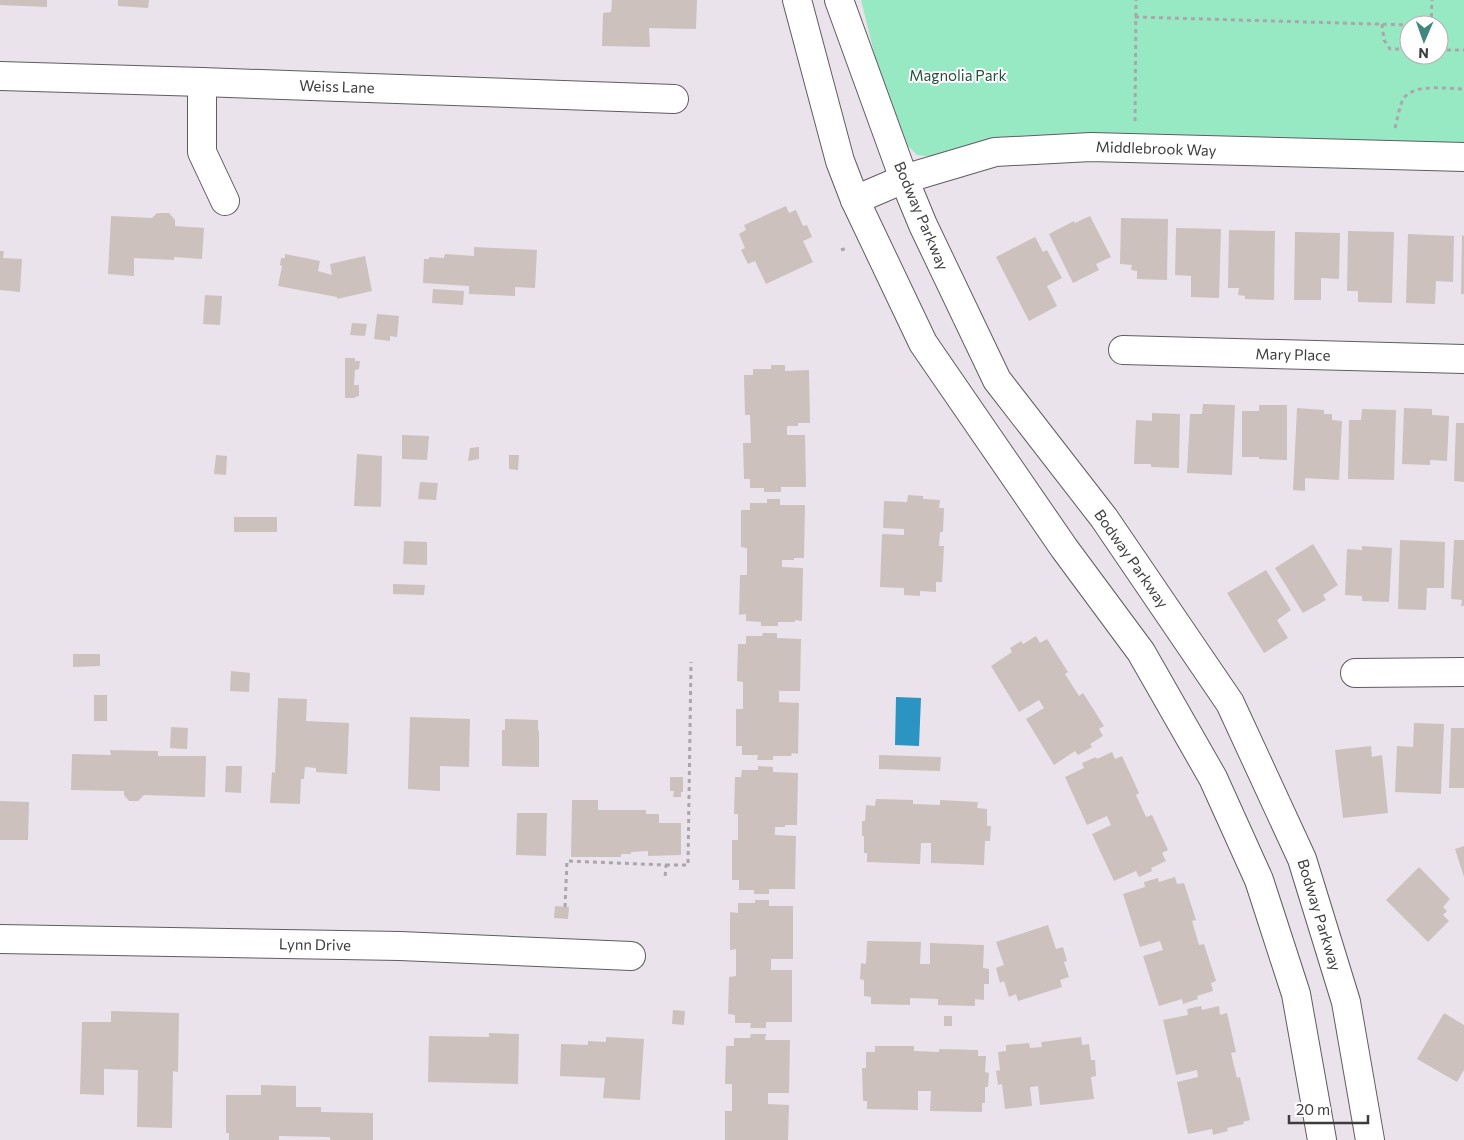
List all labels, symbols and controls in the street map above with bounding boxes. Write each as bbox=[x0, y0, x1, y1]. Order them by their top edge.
north arrow bbox=[1399, 15, 1449, 65]
text: N bbox=[1418, 45, 1429, 62]
park label: Magnolia Park bbox=[909, 66, 1007, 84]
street label: Weiss Lane bbox=[299, 76, 375, 96]
street label: Middlebrook Way bbox=[1095, 137, 1217, 159]
street label: Bodway Parkway bbox=[891, 159, 953, 273]
street label: Mary Place bbox=[1255, 344, 1331, 364]
street label: Bodway Parkway bbox=[1091, 506, 1173, 611]
street label: Bodway Parkway bbox=[1294, 857, 1346, 973]
street label: Lynn Drive bbox=[279, 934, 351, 954]
scale bar bbox=[1289, 1092, 1368, 1124]
text: 20 m bbox=[1296, 1100, 1330, 1118]

